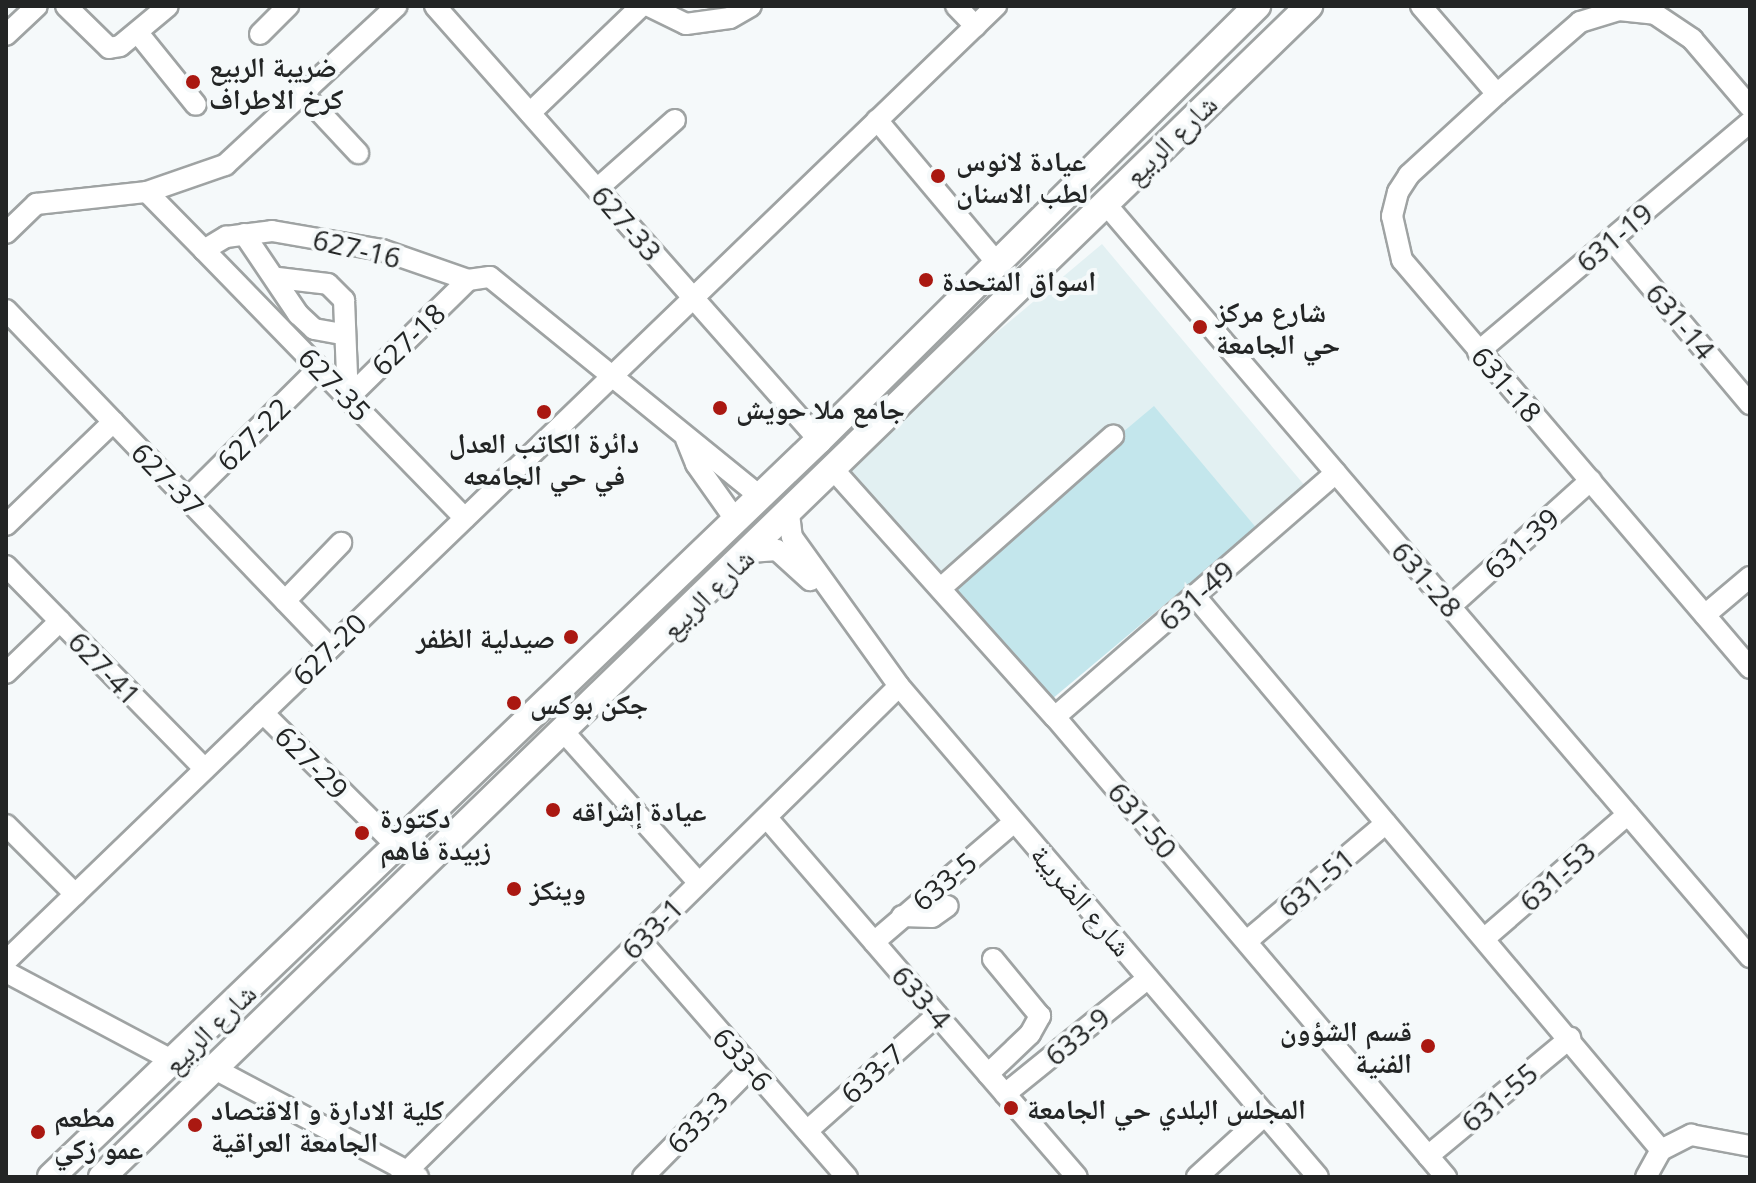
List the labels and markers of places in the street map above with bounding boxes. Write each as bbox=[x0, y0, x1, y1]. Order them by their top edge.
place label: ضريبة الربيع كرخ الاطراف bbox=[209, 49, 343, 115]
marker: ضريبة الربيع كرخ الاطراف bbox=[184, 73, 202, 91]
place label: عيادة لانوس لطب الاسنان bbox=[956, 143, 1088, 209]
marker: عيادة لانوس لطب الاسنان bbox=[927, 165, 949, 187]
place label: اسواق المتحدة bbox=[942, 263, 1096, 297]
marker: اسواق المتحدة bbox=[917, 271, 935, 289]
place label: شارع مركز حي الجامعة bbox=[1216, 294, 1340, 360]
marker: شارع مركز حي الجامعة bbox=[1191, 318, 1209, 336]
place label: جامع ملا حويش bbox=[736, 391, 905, 425]
marker: جامع ملا حويش bbox=[711, 399, 729, 417]
marker: دائرة الكاتب العدل في حي الجامعه bbox=[535, 403, 553, 421]
place label: دائرة الكاتب العدل في حي الجامعه bbox=[449, 425, 639, 491]
place label: صيدلية الظفر bbox=[416, 620, 555, 654]
marker: صيدلية الظفر bbox=[562, 628, 580, 646]
place label: جكن بوكس bbox=[530, 686, 648, 720]
marker: جكن بوكس bbox=[505, 694, 523, 712]
place label: عيادة إشراقه bbox=[571, 793, 707, 827]
marker: عيادة إشراقه bbox=[542, 799, 564, 821]
place label: دكتورة زبيدة فاهم bbox=[380, 800, 491, 866]
marker: دكتورة زبيدة فاهم bbox=[351, 822, 373, 844]
place label: وينكز bbox=[530, 872, 586, 906]
marker: وينكز bbox=[505, 880, 523, 898]
place label: قسم الشؤون الفنية bbox=[1280, 1013, 1412, 1079]
marker: قسم الشؤون الفنية bbox=[1419, 1037, 1437, 1055]
place label: المجلس البلدي حي الجامعة bbox=[1027, 1091, 1306, 1125]
place label: كلية الادارة و الاقتصاد الجامعة العراقية bbox=[211, 1092, 444, 1158]
place label: مطعم عمو زكي bbox=[54, 1099, 143, 1165]
marker: المجلس البلدي حي الجامعة bbox=[1002, 1099, 1020, 1117]
marker: كلية الادارة و الاقتصاد الجامعة العراقية bbox=[186, 1116, 204, 1134]
marker: مطعم عمو زكي bbox=[29, 1123, 47, 1141]

